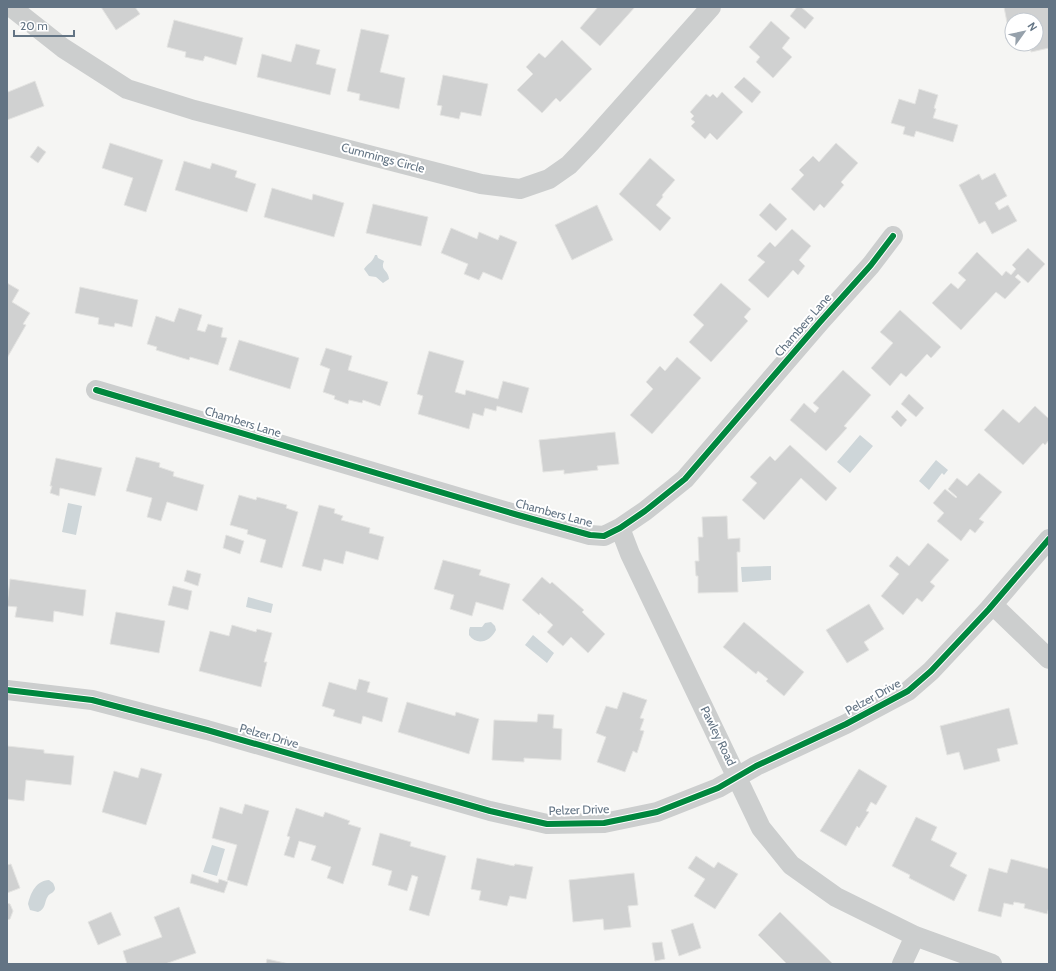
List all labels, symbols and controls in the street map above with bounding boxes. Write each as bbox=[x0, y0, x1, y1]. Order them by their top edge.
scale bar bbox=[14, 12, 74, 38]
north arrow bbox=[1004, 12, 1044, 52]
text: 20 m bbox=[20, 18, 48, 33]
text: N bbox=[1024, 19, 1040, 34]
street label: Cummings Circle bbox=[340, 139, 426, 176]
street label: Chambers Lane bbox=[771, 290, 834, 359]
street label: Chambers Lane bbox=[203, 403, 283, 440]
street label: Chambers Lane bbox=[514, 495, 594, 530]
street label: Pelzer Drive bbox=[843, 675, 903, 718]
street label: Pawley Road bbox=[698, 703, 739, 768]
street label: Pelzer Drive bbox=[238, 720, 300, 751]
street label: Pelzer Drive bbox=[548, 801, 610, 818]

